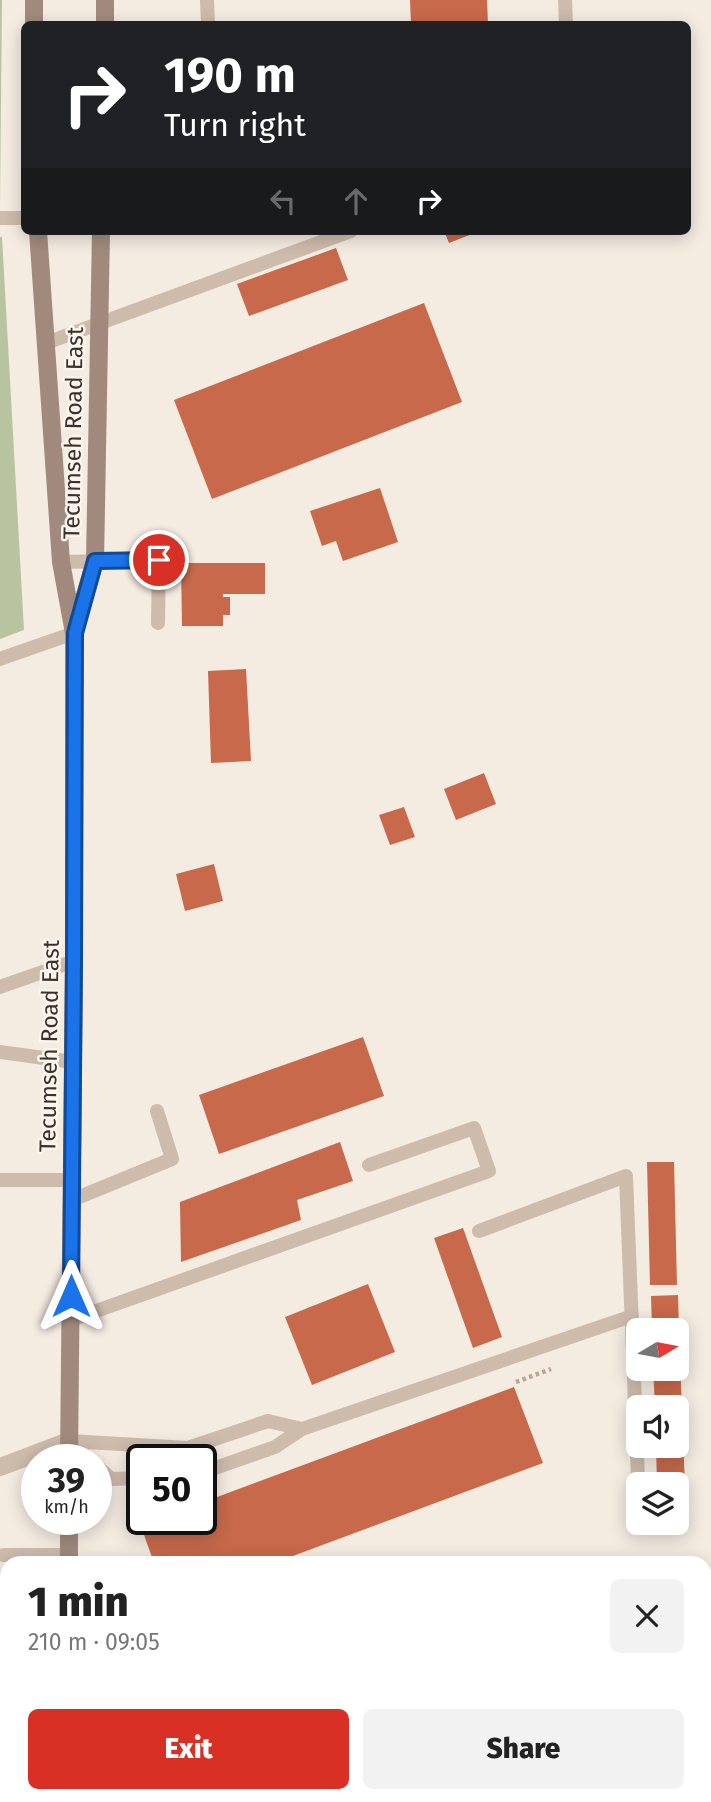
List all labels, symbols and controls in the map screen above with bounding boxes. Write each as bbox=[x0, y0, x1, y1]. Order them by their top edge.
text: 190 m bbox=[164, 46, 296, 105]
icon: right bbox=[49, 49, 140, 140]
text: Turn right bbox=[164, 106, 306, 144]
icon: left bbox=[264, 182, 302, 220]
icon: ahead bbox=[337, 182, 375, 220]
icon: right bbox=[410, 182, 448, 220]
street label: Tecumseh Road East bbox=[57, 326, 89, 539]
pin bbox=[129, 530, 189, 590]
icon: arrive bbox=[140, 541, 178, 579]
street label: Tecumseh Road East bbox=[33, 939, 65, 1152]
position arrow bbox=[34, 1259, 108, 1333]
north arrow bbox=[626, 1318, 690, 1381]
map controls bbox=[626, 1318, 689, 1535]
button: sound bbox=[626, 1395, 689, 1458]
speed limit sign: 50 bbox=[126, 1444, 217, 1535]
text: 39 bbox=[48, 1459, 85, 1501]
button: layers bbox=[626, 1472, 689, 1535]
text: km/h bbox=[44, 1496, 89, 1518]
text: 1 min bbox=[28, 1577, 129, 1627]
button: close bbox=[610, 1579, 684, 1653]
text: 210 m · 09:05 bbox=[28, 1628, 160, 1656]
button: Exit bbox=[28, 1709, 349, 1789]
button: Share bbox=[363, 1709, 684, 1789]

